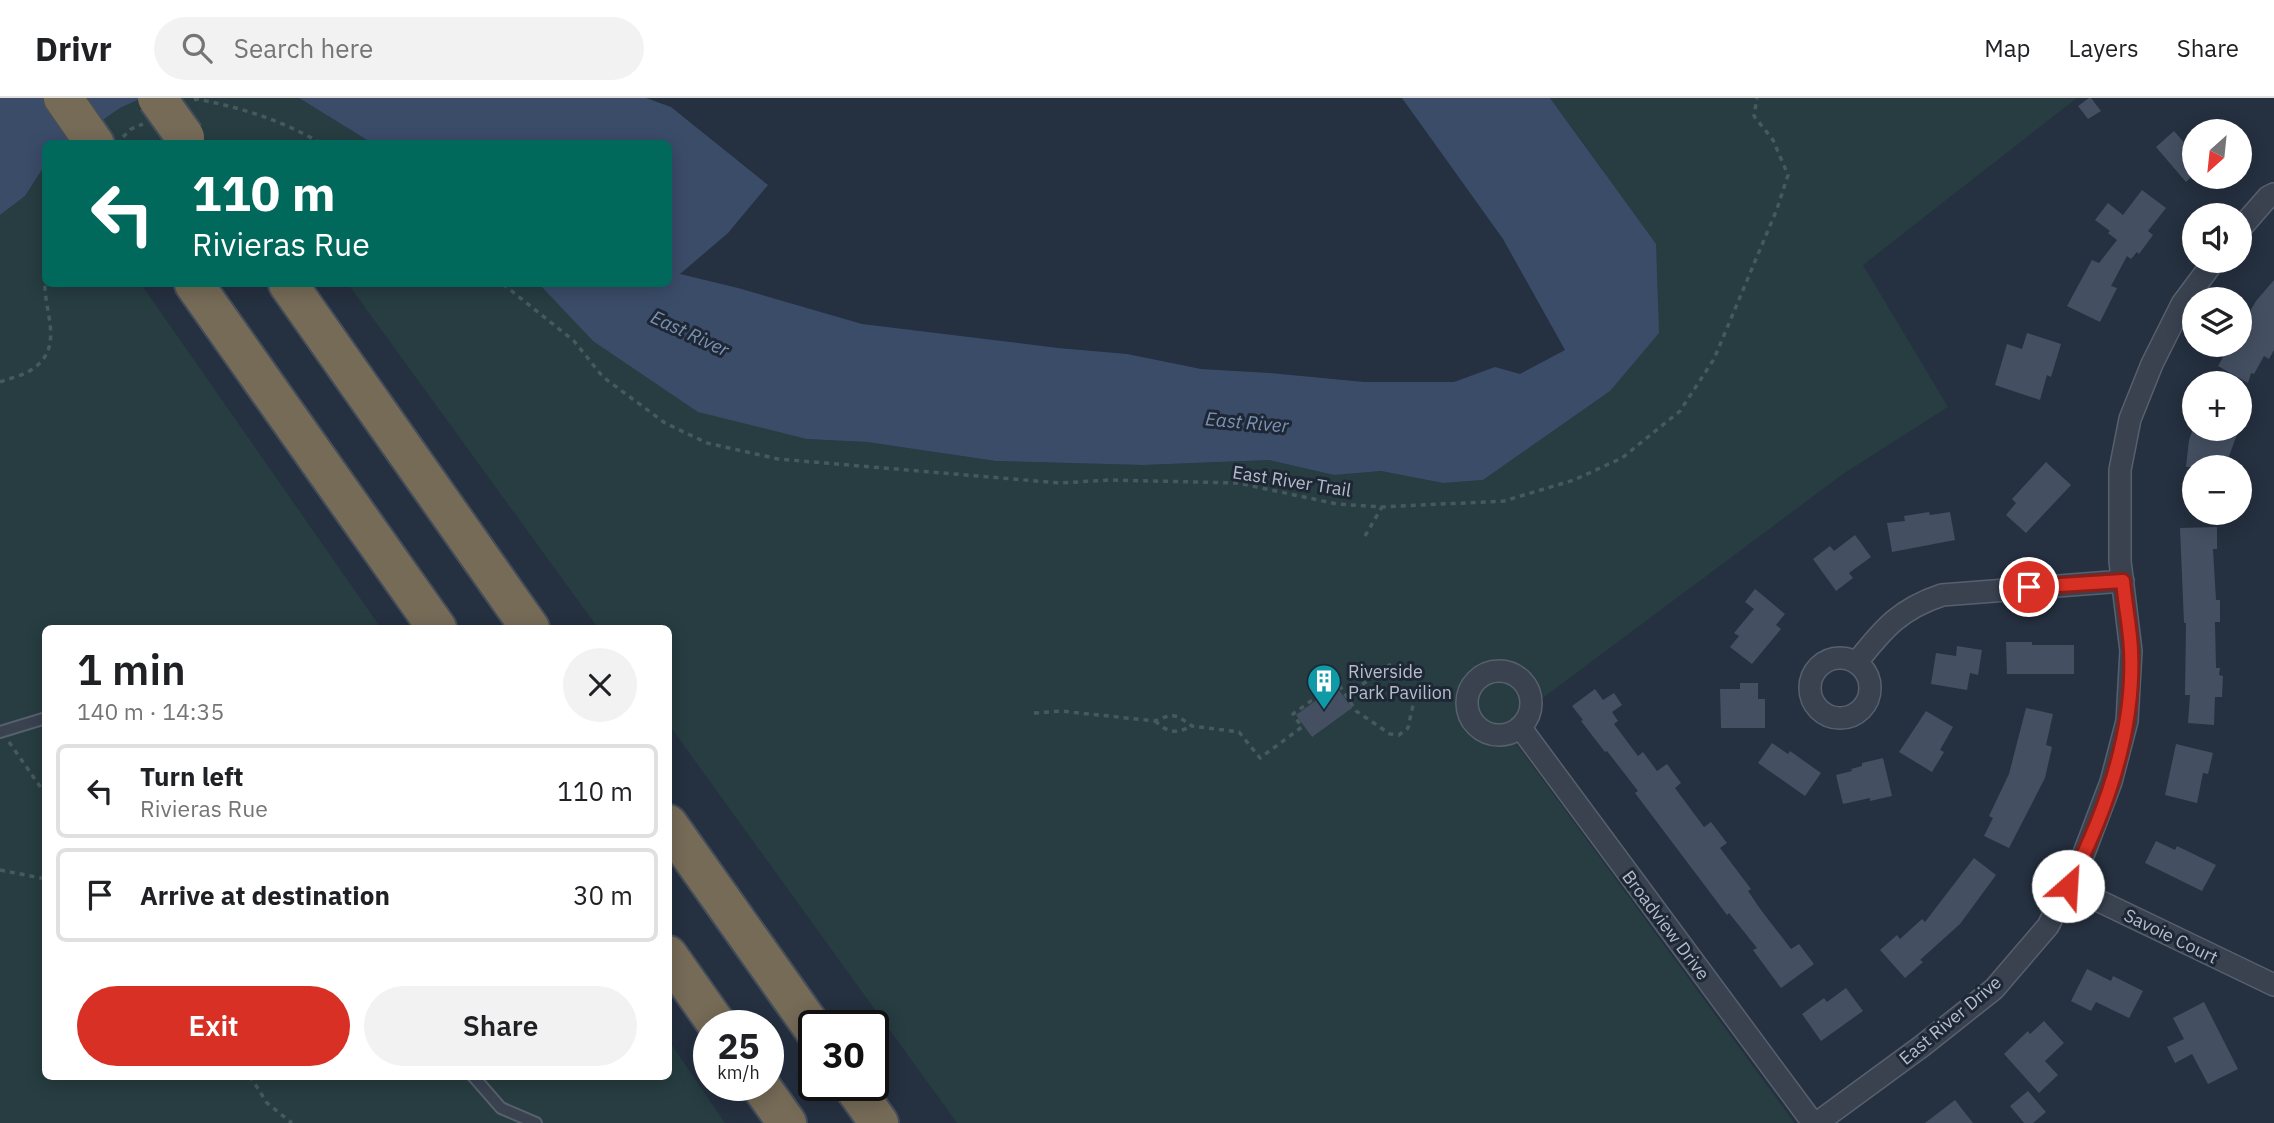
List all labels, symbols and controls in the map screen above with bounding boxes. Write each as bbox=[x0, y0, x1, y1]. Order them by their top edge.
search box bbox=[154, 17, 644, 80]
text: Drivr bbox=[35, 27, 112, 70]
icon: search bbox=[178, 29, 216, 67]
text: Search here bbox=[234, 31, 373, 65]
text: Map bbox=[1984, 32, 2031, 64]
text: Layers bbox=[2069, 32, 2139, 64]
text: Share bbox=[2177, 32, 2239, 64]
north arrow bbox=[2182, 119, 2252, 189]
map controls bbox=[2182, 119, 2252, 525]
text: 110 m bbox=[192, 161, 336, 224]
icon: left bbox=[77, 168, 168, 259]
button: sound bbox=[2182, 203, 2252, 273]
text: Rivieras Rue bbox=[192, 223, 370, 265]
button: layers bbox=[2182, 287, 2252, 357]
water label: East River bbox=[647, 304, 734, 362]
button: + bbox=[2182, 371, 2252, 441]
water label: East River bbox=[1204, 406, 1291, 438]
button: − bbox=[2182, 455, 2252, 525]
street label: East River Trail bbox=[1231, 460, 1353, 502]
pin bbox=[1999, 557, 2059, 617]
icon: arrive bbox=[2010, 568, 2048, 606]
text: 1 min bbox=[77, 642, 186, 697]
button: close bbox=[563, 648, 637, 722]
place label: Riverside Park Pavilion bbox=[1348, 660, 1452, 704]
building icon: Riverside Park Pavilion bbox=[1305, 662, 1343, 711]
text: 140 m · 14:35 bbox=[77, 696, 224, 726]
text: Turn left bbox=[140, 759, 243, 793]
icon: left bbox=[81, 772, 119, 810]
text: 110 m bbox=[557, 774, 633, 808]
text: Rivieras Rue bbox=[140, 793, 268, 823]
position arrow bbox=[2031, 849, 2105, 923]
street label: Broadview Drive bbox=[1617, 866, 1715, 984]
icon: arrive bbox=[81, 876, 119, 914]
text: Arrive at destination bbox=[140, 878, 390, 912]
text: 30 m bbox=[573, 878, 633, 912]
street label: Savoie Court bbox=[2120, 903, 2222, 969]
street label: East River Drive bbox=[1894, 970, 2006, 1069]
button: Exit bbox=[77, 986, 350, 1066]
button: Share bbox=[364, 986, 637, 1066]
speed limit sign: 30 bbox=[798, 1010, 889, 1101]
text: 25 bbox=[717, 1023, 760, 1069]
text: km/h bbox=[717, 1061, 760, 1084]

